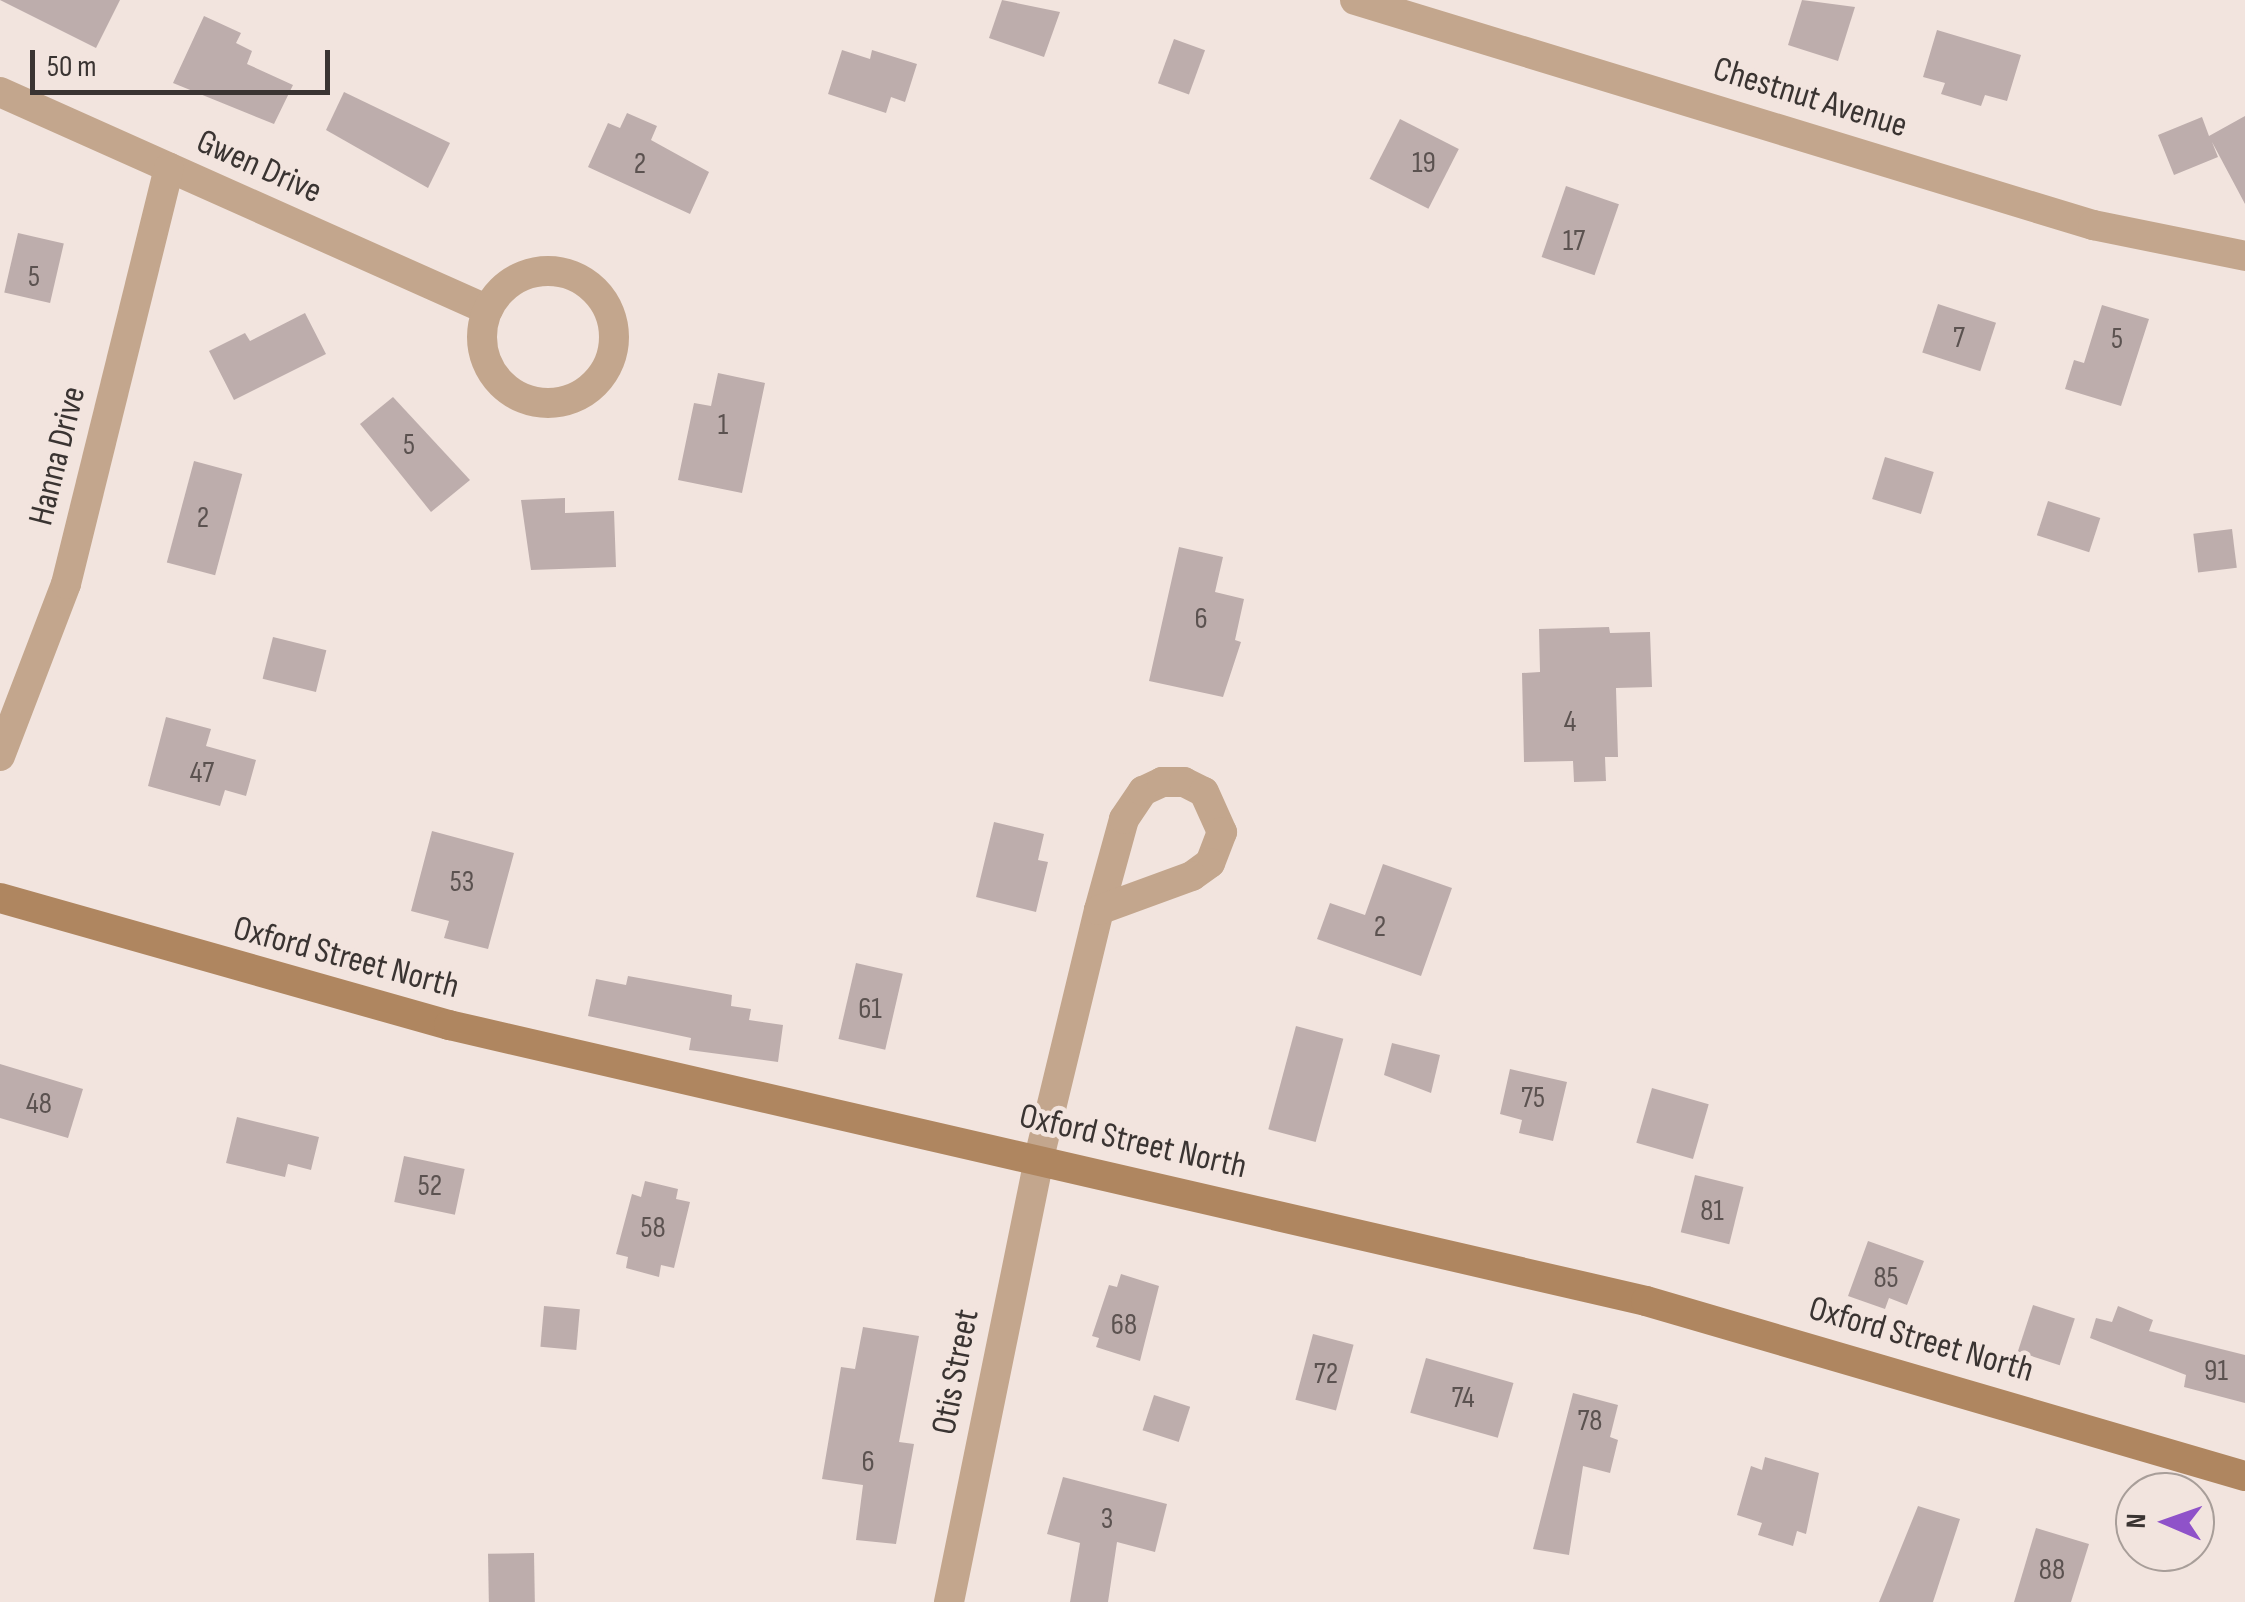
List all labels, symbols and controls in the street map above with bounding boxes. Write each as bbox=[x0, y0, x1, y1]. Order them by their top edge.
scale bar bbox=[35, 30, 335, 92]
text: 50 m bbox=[47, 49, 96, 85]
street label: Chestnut Avenue bbox=[1708, 49, 1912, 147]
street label: Gwen Drive bbox=[190, 121, 328, 213]
house number: 19 bbox=[1412, 145, 1436, 181]
house number: 2 bbox=[634, 146, 646, 182]
house number: 17 bbox=[1563, 223, 1585, 259]
house number: 5 bbox=[28, 259, 40, 295]
house number: 7 bbox=[1953, 320, 1965, 356]
house number: 5 bbox=[2111, 321, 2123, 357]
street label: Hanna Drive bbox=[21, 382, 95, 530]
house number: 1 bbox=[718, 407, 728, 443]
house number: 5 bbox=[403, 427, 415, 463]
house number: 2 bbox=[197, 500, 209, 536]
house number: 6 bbox=[1194, 601, 1208, 637]
house number: 4 bbox=[1564, 704, 1576, 740]
house number: 47 bbox=[190, 755, 214, 791]
house number: 53 bbox=[450, 864, 474, 900]
street label: Oxford Street North bbox=[229, 908, 463, 1008]
house number: 2 bbox=[1374, 909, 1386, 945]
house number: 61 bbox=[858, 991, 882, 1027]
house number: 75 bbox=[1521, 1080, 1545, 1116]
house number: 48 bbox=[26, 1086, 52, 1122]
street label: Oxford Street North bbox=[1015, 1095, 1251, 1189]
house number: 52 bbox=[418, 1168, 442, 1204]
house number: 81 bbox=[1700, 1193, 1724, 1229]
house number: 58 bbox=[640, 1210, 666, 1246]
house number: 85 bbox=[1873, 1260, 1899, 1296]
street label: Oxford Street North bbox=[1804, 1288, 2038, 1392]
street label: Otis Street bbox=[923, 1306, 989, 1438]
house number: 68 bbox=[1111, 1307, 1137, 1343]
house number: 91 bbox=[2204, 1353, 2228, 1389]
house number: 72 bbox=[1314, 1356, 1338, 1392]
house number: 74 bbox=[1452, 1380, 1474, 1416]
house number: 78 bbox=[1577, 1403, 1603, 1439]
house number: 6 bbox=[861, 1444, 875, 1480]
north arrow bbox=[2115, 1472, 2215, 1572]
house number: 3 bbox=[1101, 1501, 1113, 1537]
text: N bbox=[2120, 1513, 2153, 1529]
house number: 88 bbox=[2039, 1552, 2065, 1588]

